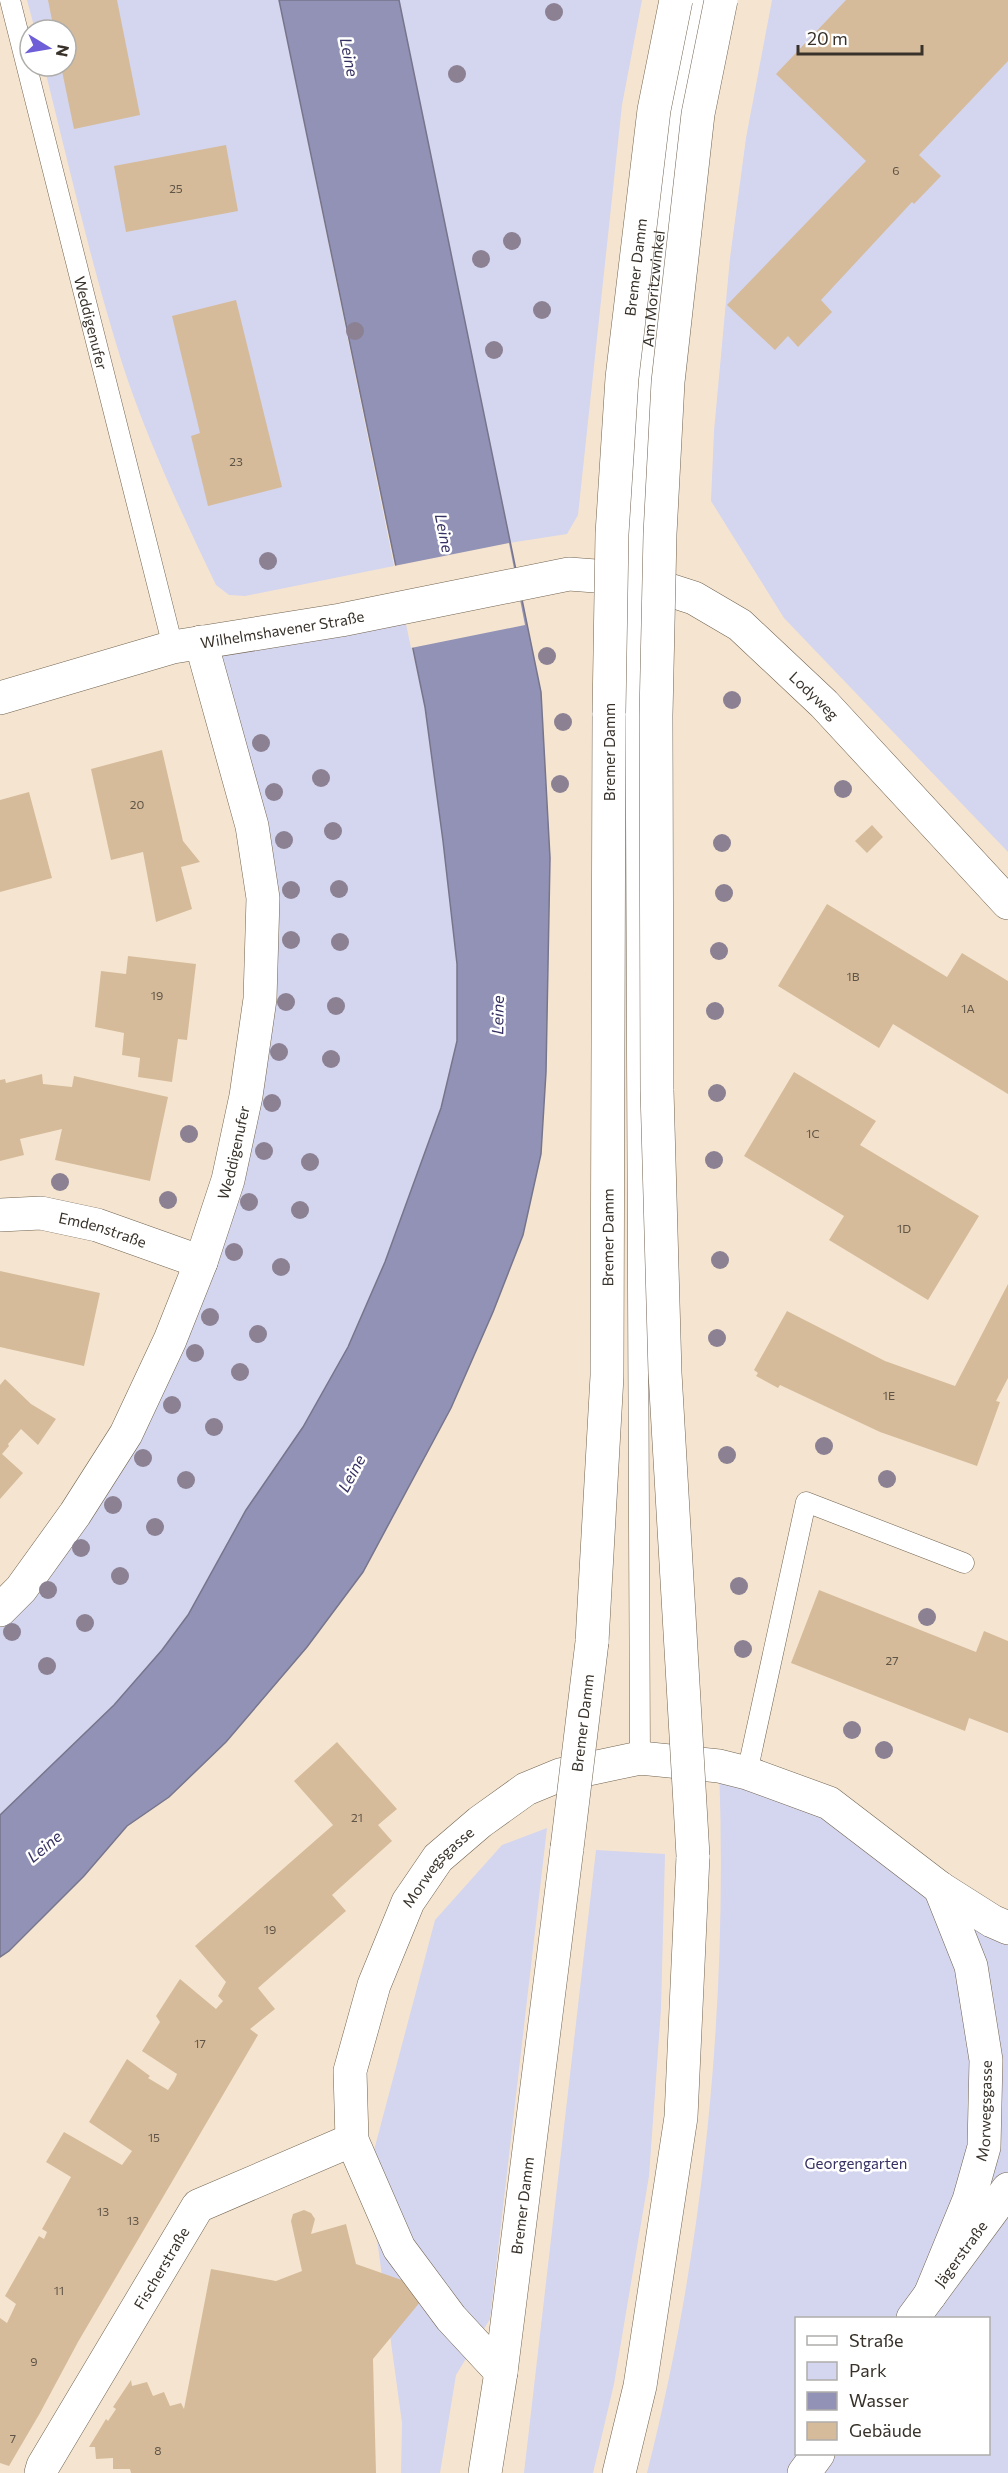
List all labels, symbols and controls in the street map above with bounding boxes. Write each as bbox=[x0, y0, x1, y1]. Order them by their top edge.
north arrow bbox=[18, 18, 78, 78]
scale bar bbox=[798, 18, 922, 56]
text: 20 m bbox=[807, 27, 848, 49]
water label: Leine bbox=[337, 36, 363, 79]
text: N bbox=[53, 43, 74, 59]
house number: 6 bbox=[892, 163, 900, 177]
house number: 25 bbox=[169, 181, 183, 195]
street label: Bremer Damm bbox=[620, 217, 650, 317]
street label: Am Moritzwinkel bbox=[638, 229, 668, 348]
street label: Weddigenufer bbox=[71, 274, 112, 372]
house number: 23 bbox=[229, 454, 243, 468]
water label: Leine bbox=[432, 512, 458, 555]
street label: Wilhelmshavener Straße bbox=[199, 607, 366, 651]
street label: Lodyweg bbox=[786, 667, 843, 723]
street label: Bremer Damm bbox=[600, 703, 618, 801]
house number: 20 bbox=[130, 797, 144, 811]
house number: 1B bbox=[847, 969, 860, 983]
house number: 19 bbox=[151, 988, 163, 1002]
water label: Leine bbox=[487, 995, 507, 1035]
house number: 1A bbox=[961, 1001, 975, 1015]
street label: Weddigenufer bbox=[213, 1104, 253, 1202]
house number: 1C bbox=[806, 1126, 820, 1140]
street label: Bremer Damm bbox=[598, 1188, 617, 1287]
street label: Emdenstraße bbox=[57, 1208, 149, 1251]
house number: 1D bbox=[897, 1221, 911, 1235]
house number: 1E bbox=[883, 1388, 895, 1402]
water label: Leine bbox=[333, 1451, 369, 1495]
house number: 27 bbox=[886, 1653, 898, 1667]
street label: Bremer Damm bbox=[567, 1673, 597, 1773]
house number: 21 bbox=[351, 1810, 363, 1824]
street label: Morwegsgasse bbox=[398, 1823, 477, 1911]
water label: Leine bbox=[23, 1826, 66, 1866]
house number: 19 bbox=[264, 1922, 276, 1936]
house number: 17 bbox=[194, 2036, 206, 2050]
street label: Morwegsgasse bbox=[971, 2060, 995, 2163]
house number: 15 bbox=[148, 2130, 160, 2144]
park label: Georgengarten bbox=[805, 2154, 907, 2172]
street label: Bremer Damm bbox=[507, 2156, 537, 2255]
house number: 13 bbox=[97, 2204, 109, 2218]
house number: 13 bbox=[127, 2213, 139, 2227]
street label: Jägerstraße bbox=[930, 2217, 991, 2290]
street label: Fischerstraße bbox=[130, 2223, 193, 2312]
house number: 11 bbox=[54, 2283, 64, 2297]
legend bbox=[795, 2317, 990, 2455]
text: Straße bbox=[849, 2329, 904, 2351]
house number: 9 bbox=[30, 2354, 38, 2368]
text: Park bbox=[849, 2359, 887, 2381]
text: Wasser bbox=[849, 2389, 909, 2411]
text: Gebäude bbox=[849, 2419, 922, 2441]
house number: 7 bbox=[10, 2431, 16, 2445]
house number: 8 bbox=[154, 2443, 162, 2457]

